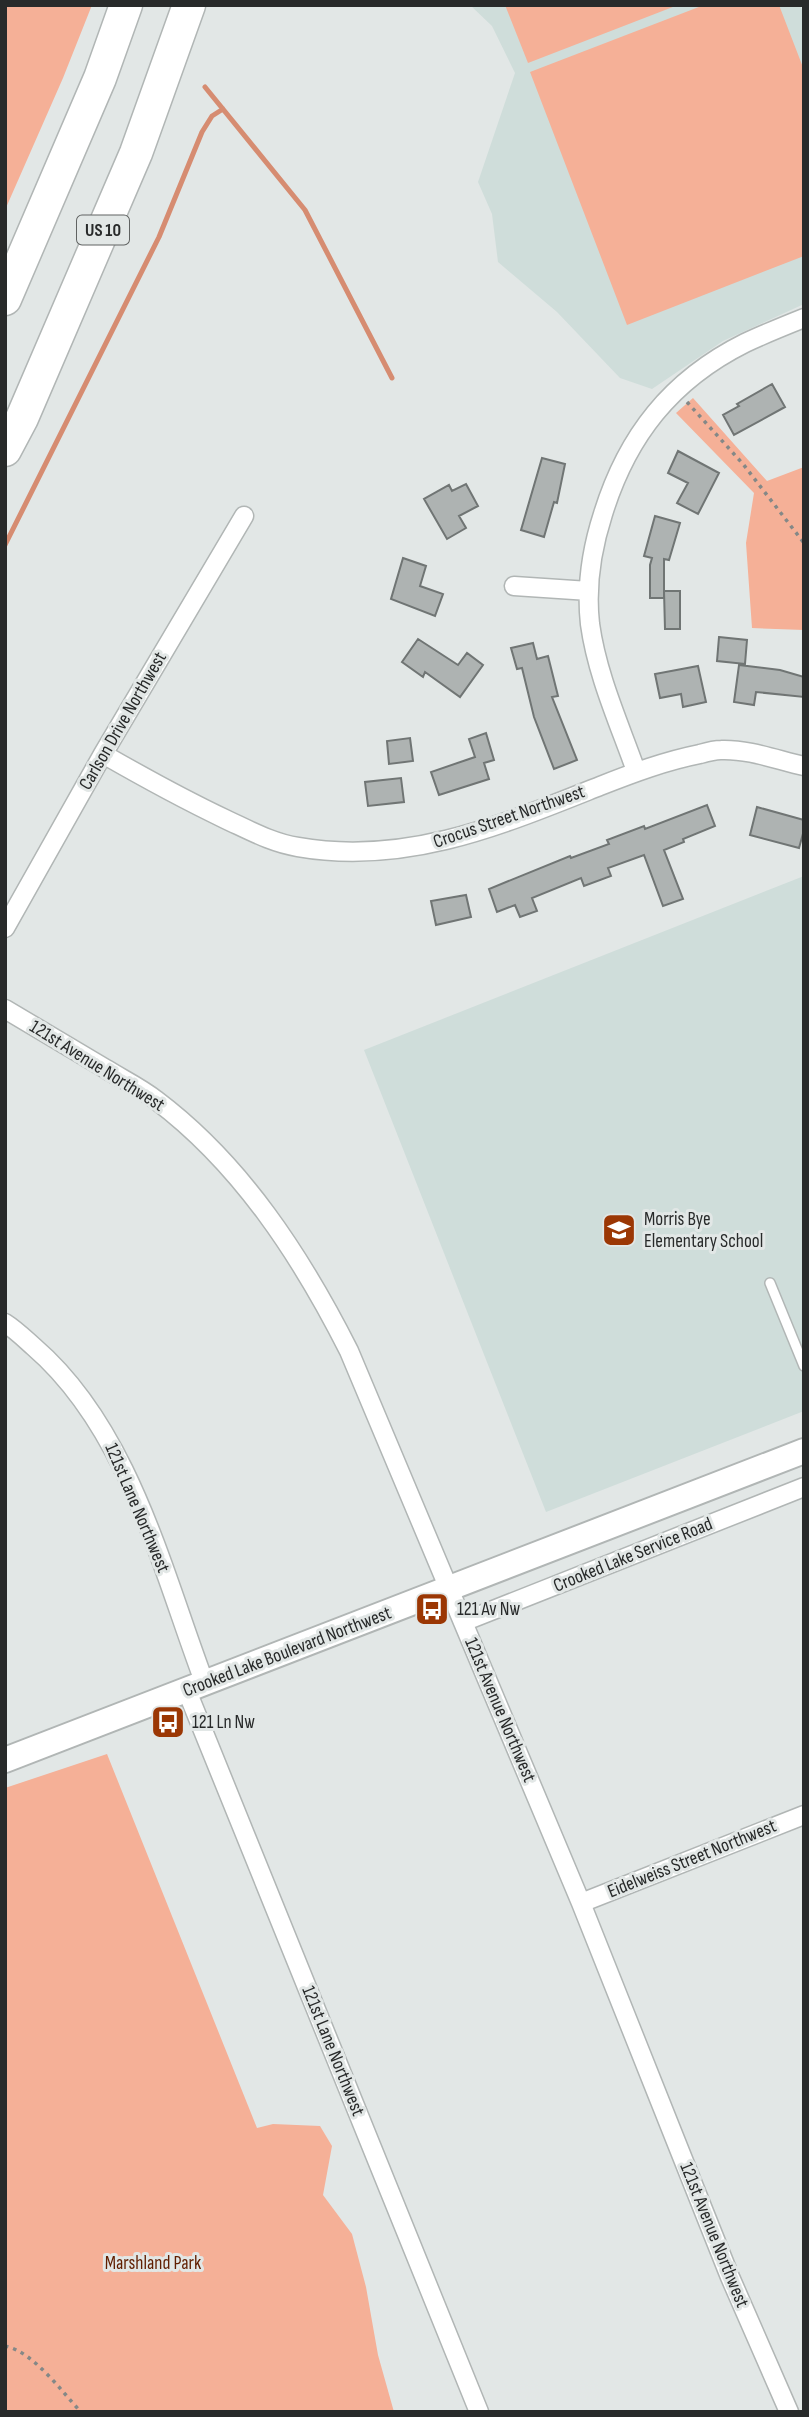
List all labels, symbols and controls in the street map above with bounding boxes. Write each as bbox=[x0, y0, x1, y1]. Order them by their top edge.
road number: US 10 bbox=[77, 215, 129, 244]
street label: Carlson Drive Northwest bbox=[74, 648, 172, 794]
street label: Crocus Street Northwest bbox=[430, 780, 588, 854]
street label: 121st Avenue Northwest bbox=[25, 1015, 169, 1117]
place label: Morris Bye Elementary School bbox=[644, 1208, 763, 1253]
school or university icon: Morris Bye Elementary School bbox=[600, 1211, 638, 1249]
street label: 121st Lane Northwest bbox=[99, 1440, 175, 1576]
street label: Crooked Lake Service Road bbox=[550, 1513, 716, 1597]
bus stop icon: 121 Av Nw bbox=[413, 1590, 451, 1628]
place label: 121 Av Nw bbox=[457, 1598, 520, 1621]
street label: Crooked Lake Boulevard Northwest bbox=[180, 1602, 395, 1702]
street label: 121st Avenue Northwest bbox=[459, 1634, 541, 1786]
bus stop icon: 121 Ln Nw bbox=[149, 1703, 187, 1741]
place label: 121 Ln Nw bbox=[192, 1711, 255, 1734]
street label: Eidelweiss Street Northwest bbox=[604, 1815, 780, 1903]
street label: 121st Lane Northwest bbox=[296, 1983, 370, 2120]
street label: 121st Avenue Northwest bbox=[674, 2159, 754, 2311]
park label: Marshland Park bbox=[105, 2252, 202, 2275]

